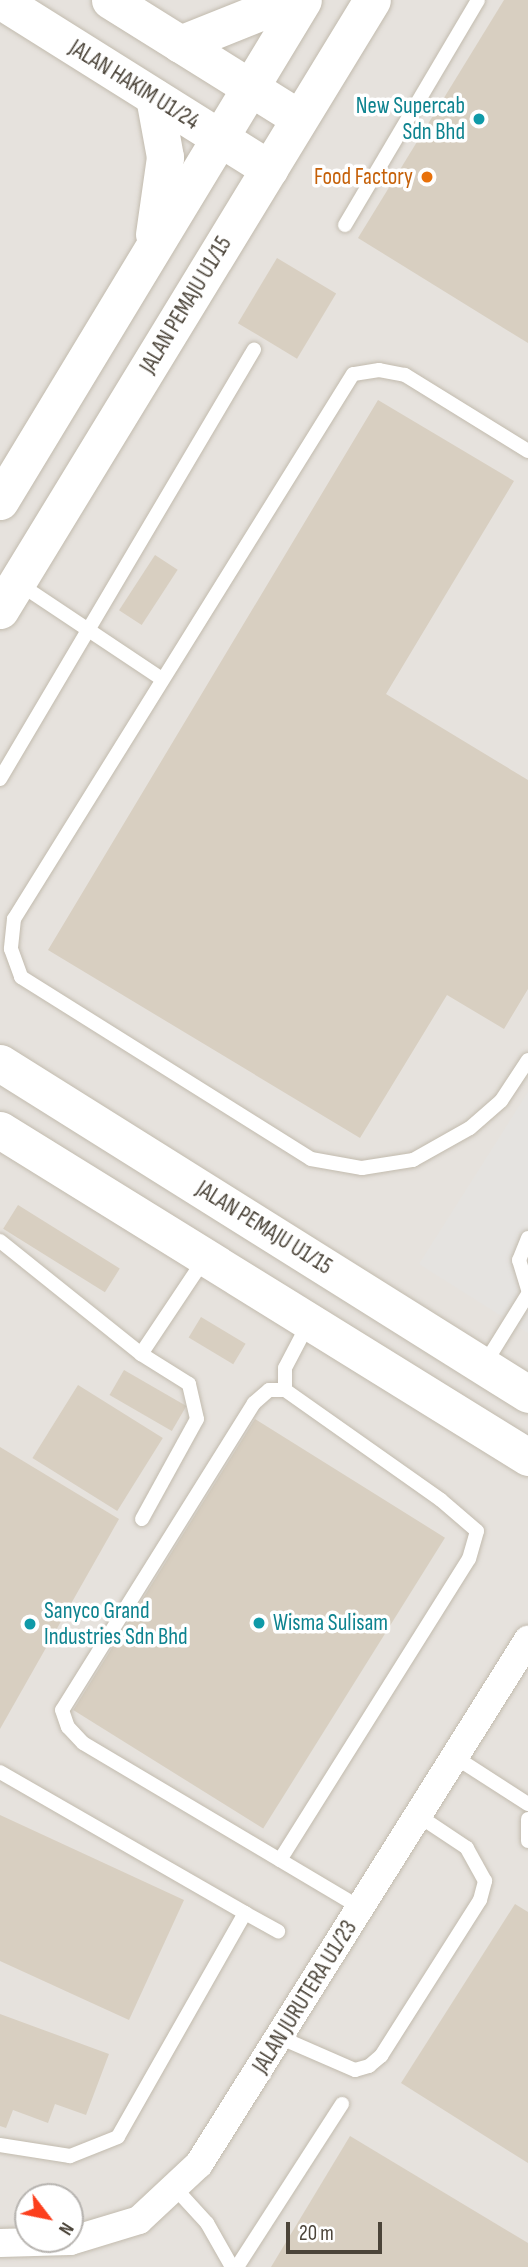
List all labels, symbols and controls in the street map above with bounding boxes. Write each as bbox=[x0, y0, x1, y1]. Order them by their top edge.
street label: JALAN HAKIM U1/24 bbox=[64, 34, 204, 136]
place label: New Supercab Sdn Bhd bbox=[356, 92, 465, 146]
marker: New Supercab Sdn Bhd bbox=[471, 111, 487, 127]
place label: Food Factory bbox=[314, 163, 413, 191]
marker: Food Factory bbox=[419, 169, 435, 185]
street label: JALAN PEMAJU U1/15 bbox=[134, 231, 238, 379]
street label: JALAN PEMAJU U1/15 bbox=[191, 1175, 337, 1281]
place label: Sanyco Grand Industries Sdn Bhd bbox=[44, 1597, 188, 1651]
place label: Wisma Sulisam bbox=[273, 1609, 388, 1637]
marker: Wisma Sulisam bbox=[251, 1615, 267, 1631]
marker: Sanyco Grand Industries Sdn Bhd bbox=[22, 1616, 38, 1632]
street label: JALAN JURUTERA U1/23 bbox=[247, 1916, 363, 2078]
north arrow bbox=[14, 2183, 84, 2253]
scale bar bbox=[290, 2208, 386, 2252]
text: N bbox=[53, 2218, 78, 2239]
text: 20 m bbox=[299, 2221, 334, 2246]

